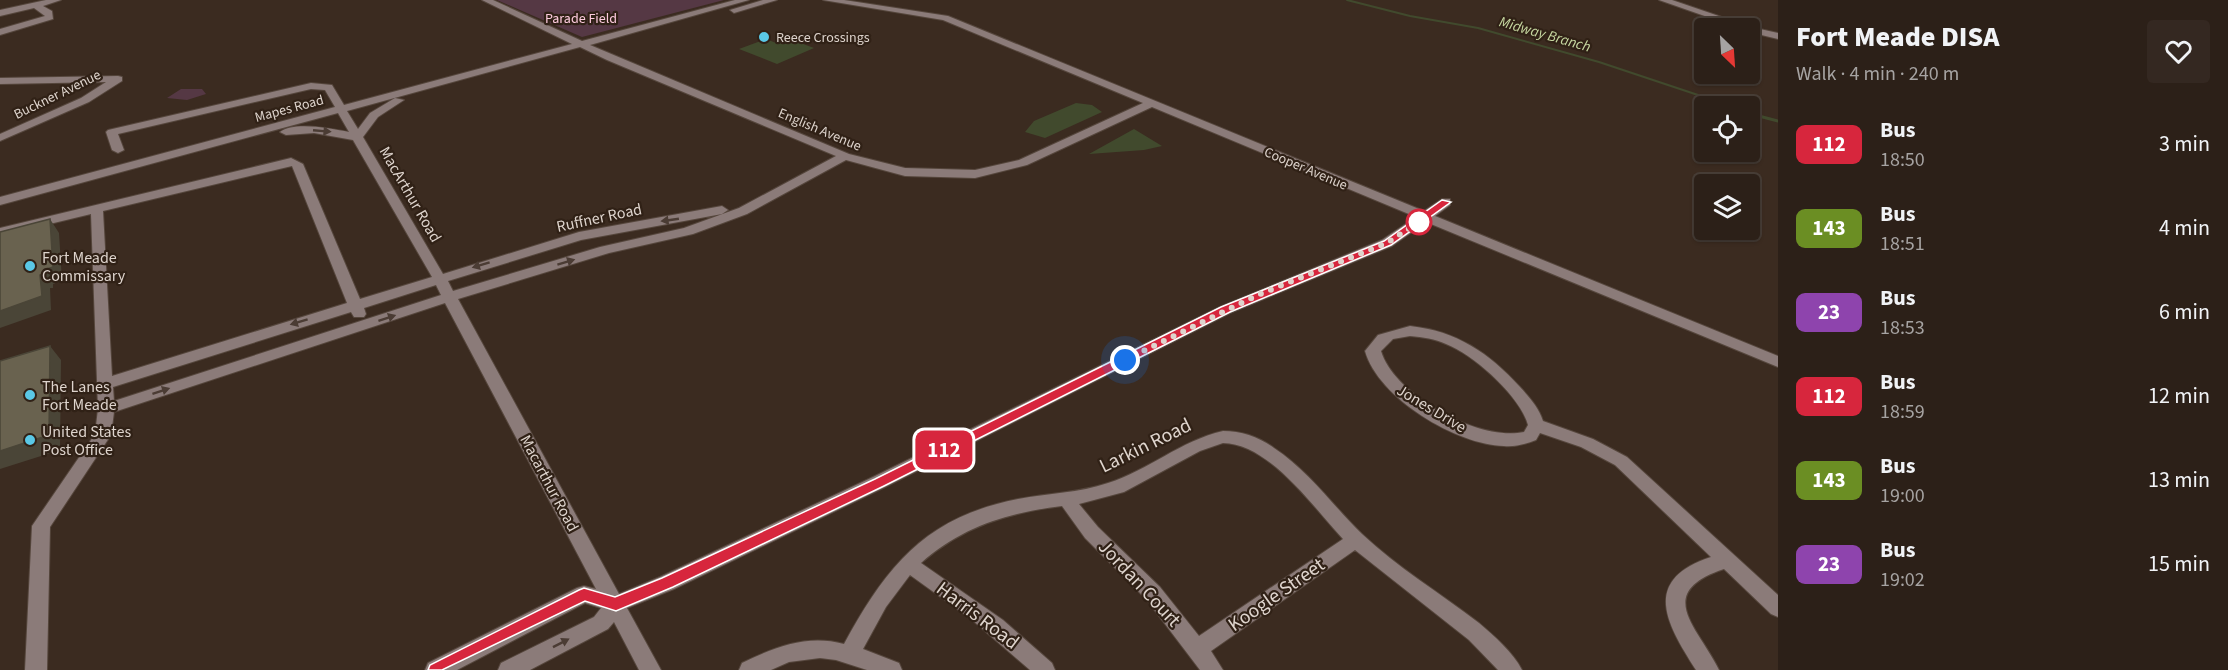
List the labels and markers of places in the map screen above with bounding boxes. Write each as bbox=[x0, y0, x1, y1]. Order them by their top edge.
place label: Reece Crossings bbox=[776, 28, 870, 48]
marker: Reece Crossings bbox=[757, 30, 771, 44]
unlabelled marker bbox=[1406, 209, 1432, 235]
place label: Fort Meade Commissary bbox=[42, 247, 126, 287]
marker: Fort Meade Commissary bbox=[23, 259, 37, 273]
place label: The Lanes Fort Meade bbox=[42, 376, 117, 416]
marker: The Lanes Fort Meade bbox=[23, 388, 37, 402]
place label: United States Post Office bbox=[42, 421, 131, 461]
marker: United States Post Office bbox=[23, 433, 37, 447]

